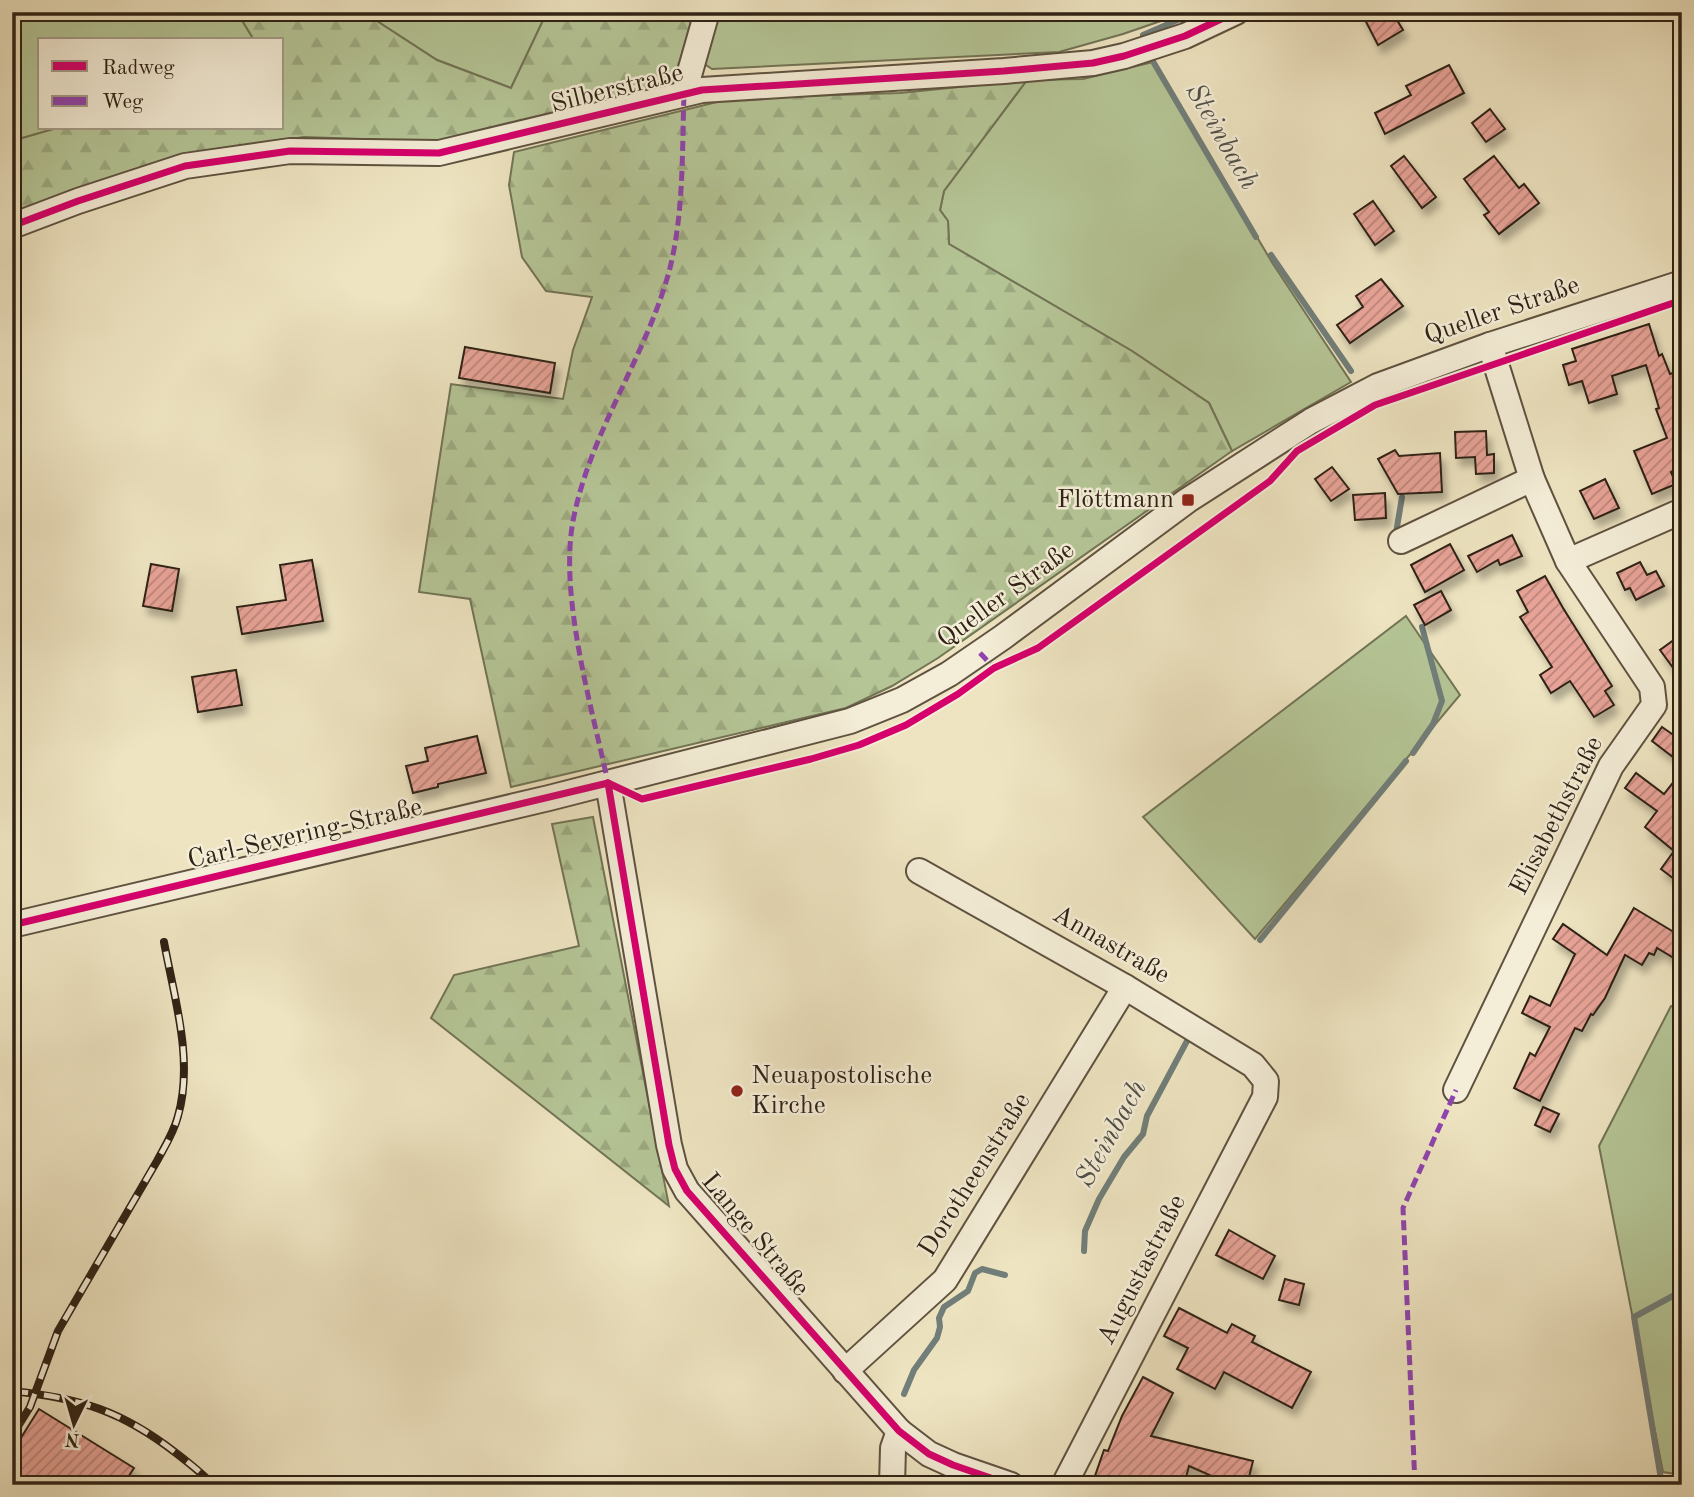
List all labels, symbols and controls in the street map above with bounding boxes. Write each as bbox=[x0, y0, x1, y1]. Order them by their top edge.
legend bbox=[38, 38, 284, 130]
text: Radweg bbox=[102, 58, 175, 79]
street label: Silberstraße bbox=[548, 60, 686, 118]
water label: Steinbach bbox=[1179, 79, 1263, 195]
text: Weg bbox=[102, 92, 144, 113]
street label: Queller Straße bbox=[1421, 272, 1583, 350]
place label: Flöttmann bbox=[1057, 487, 1174, 513]
marker: Flöttmann bbox=[1180, 492, 1196, 508]
street label: Queller Straße bbox=[933, 537, 1079, 653]
street label: Elisabethstraße bbox=[1506, 733, 1608, 899]
street label: Carl-Severing-Straße bbox=[185, 794, 425, 874]
street label: Annastraße bbox=[1048, 901, 1174, 989]
place label: Neuapostolische Kirche bbox=[751, 1063, 932, 1119]
water label: Steinbach bbox=[1071, 1076, 1153, 1192]
marker: Neuapostolische Kirche bbox=[729, 1083, 745, 1099]
street label: Dorotheenstraße bbox=[914, 1089, 1036, 1261]
street label: Lange Straße bbox=[696, 1168, 814, 1302]
street label: Augustastraße bbox=[1093, 1191, 1191, 1349]
north arrow bbox=[38, 1388, 108, 1458]
text: N bbox=[64, 1428, 81, 1449]

